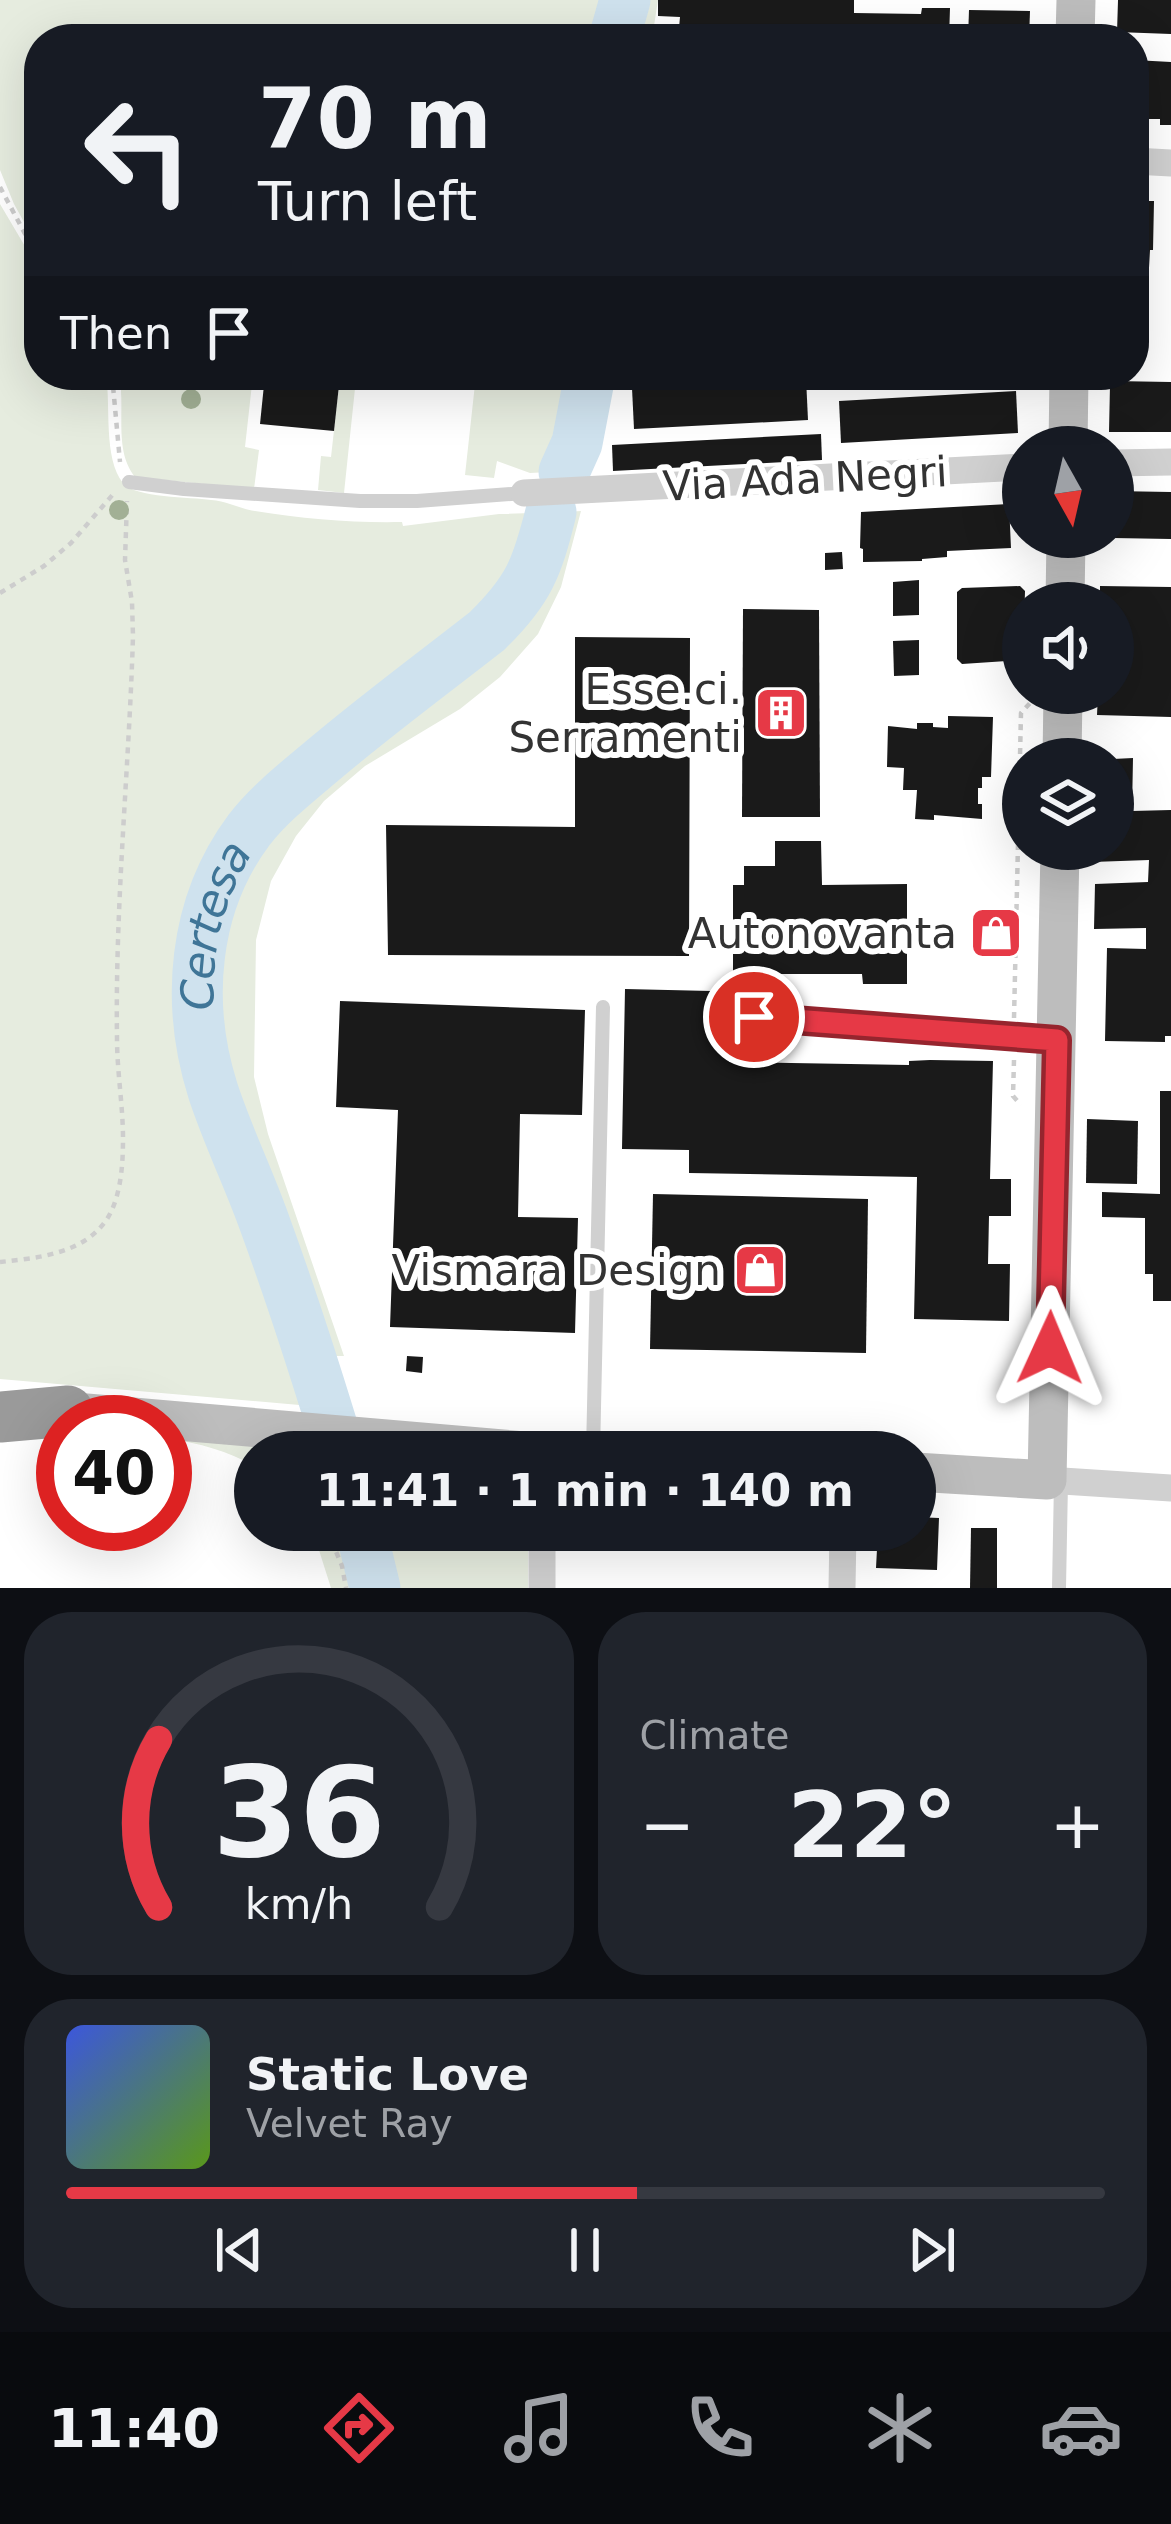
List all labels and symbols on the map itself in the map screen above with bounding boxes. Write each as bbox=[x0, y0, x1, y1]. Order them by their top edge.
north arrow bbox=[1002, 426, 1134, 558]
street label: Via Ada Negri bbox=[661, 447, 949, 511]
place label: Esse.ci. Serramenti bbox=[508, 665, 742, 762]
building icon: Esse.ci. Serramenti bbox=[753, 685, 809, 741]
water label: Certesa bbox=[171, 831, 262, 1011]
shop icon: Autonovanta bbox=[968, 905, 1024, 961]
place label: Autonovanta bbox=[688, 909, 957, 958]
pin bbox=[703, 966, 805, 1068]
shop icon: Vismara Design bbox=[732, 1242, 788, 1298]
place label: Vismara Design bbox=[392, 1246, 721, 1295]
position arrow bbox=[987, 1285, 1113, 1411]
speed limit sign: 40 bbox=[36, 1395, 192, 1551]

